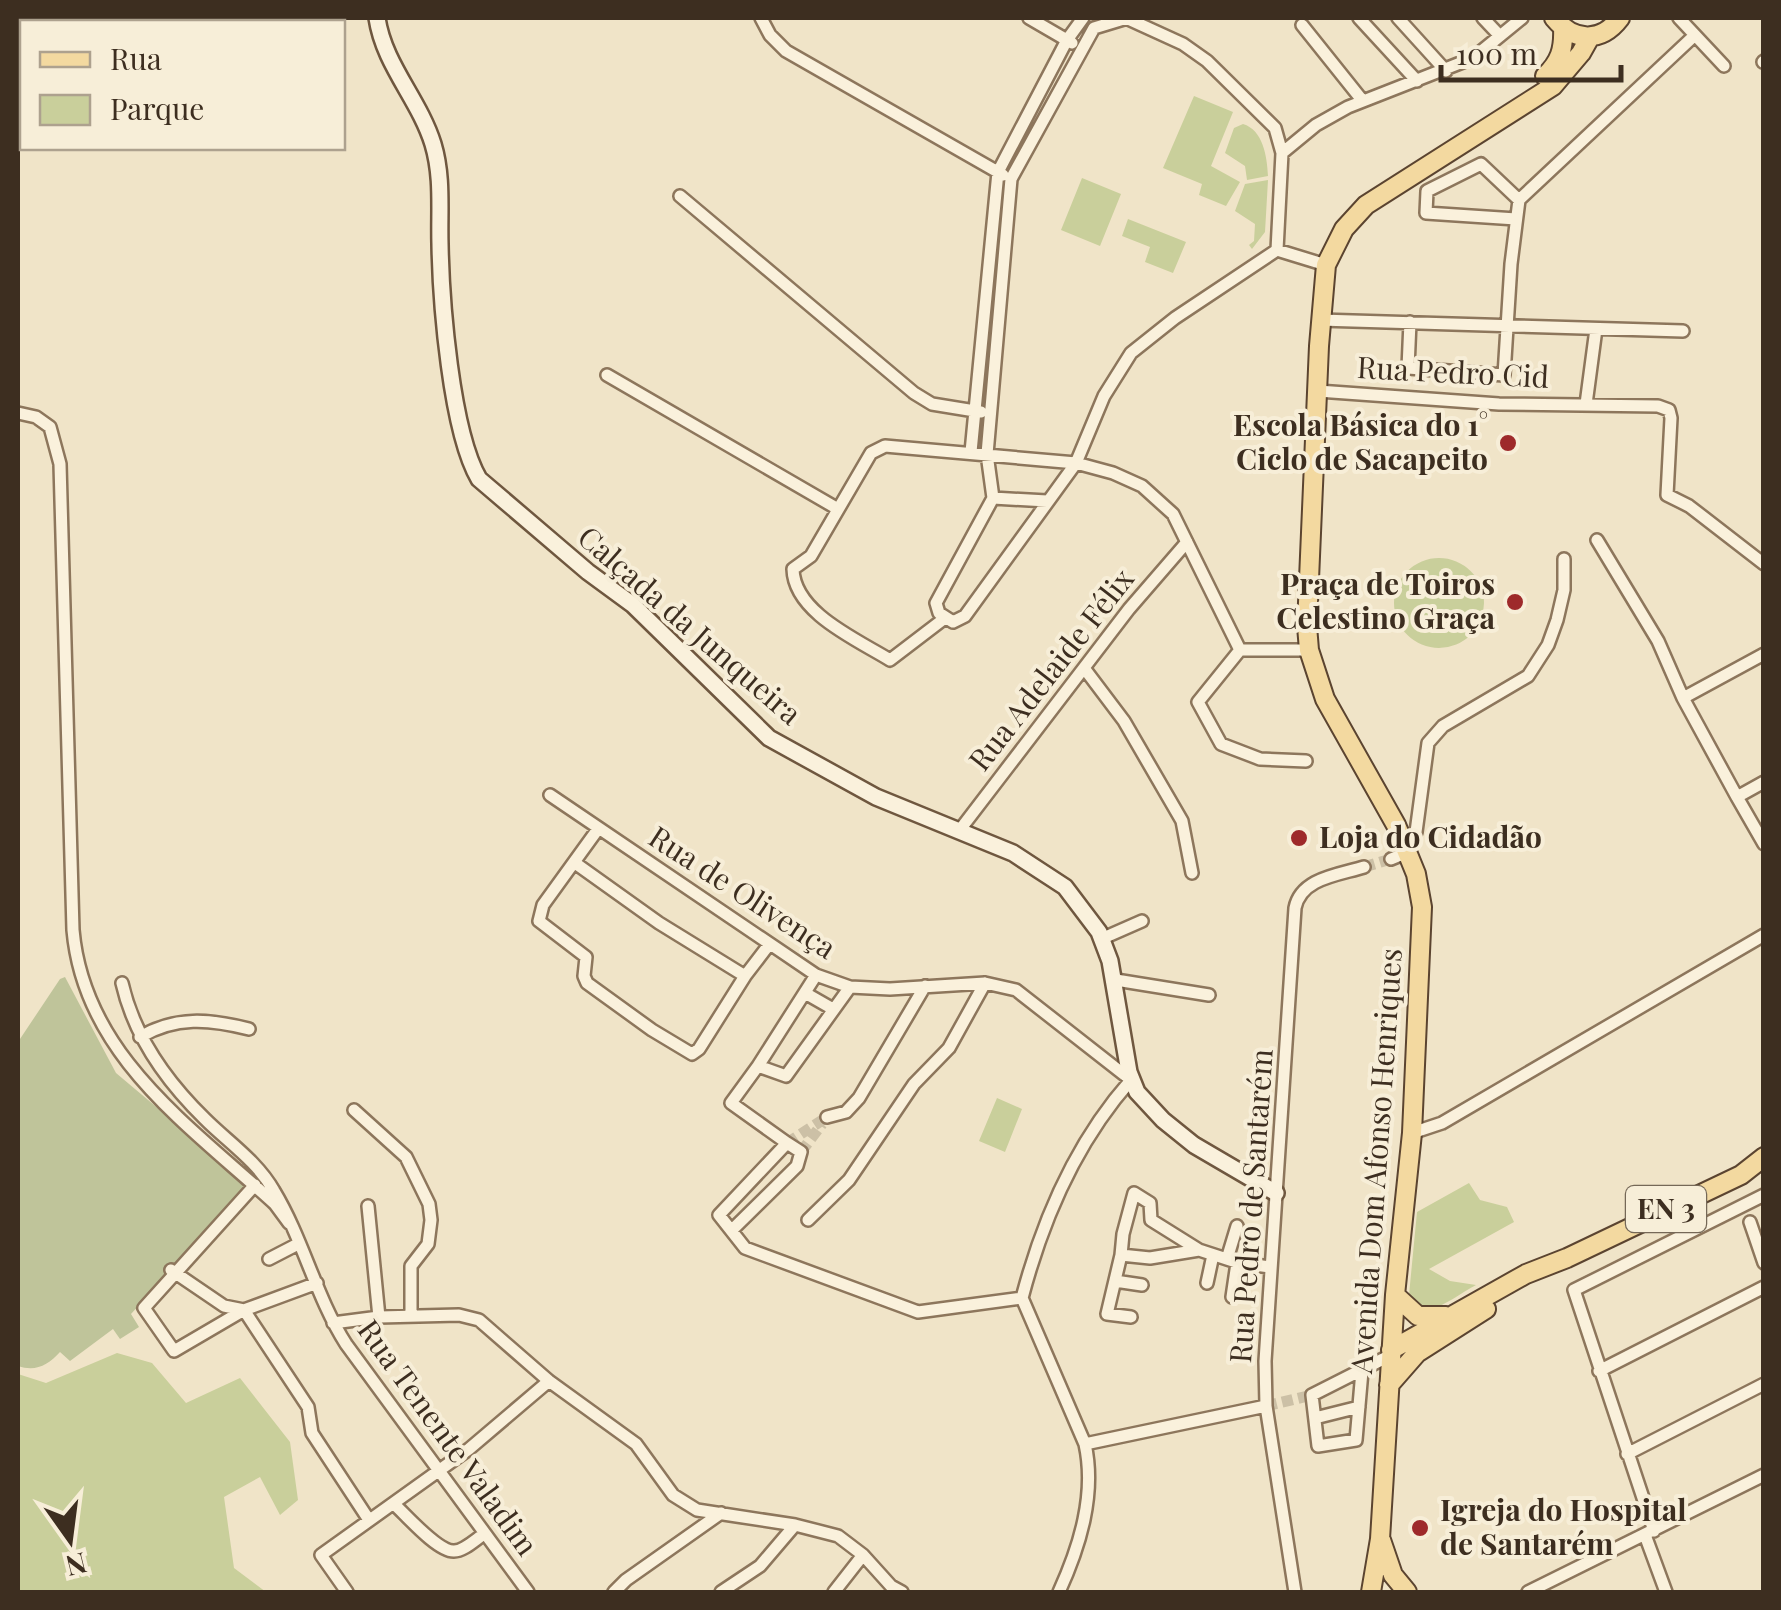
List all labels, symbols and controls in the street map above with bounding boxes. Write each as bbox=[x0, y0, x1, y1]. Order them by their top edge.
legend bbox=[20, 20, 345, 150]
scale bar bbox=[1441, 20, 1621, 82]
text: 100 m bbox=[1456, 33, 1538, 73]
text: Rua bbox=[110, 38, 162, 78]
text: Parque bbox=[110, 88, 205, 128]
street label: Rua Pedro Cid bbox=[1356, 346, 1550, 396]
place label: Escola Básica do 1° Ciclo de Sacapeito bbox=[1233, 404, 1488, 478]
marker: Escola Básica do 1° Ciclo de Sacapeito bbox=[1497, 432, 1519, 454]
street label: Calçada da Junqueira bbox=[570, 516, 811, 733]
street label: Rua Adelaide Félix bbox=[959, 559, 1142, 778]
place label: Praça de Toiros Celestino Graça bbox=[1276, 563, 1495, 637]
marker: Praça de Toiros Celestino Graça bbox=[1504, 591, 1526, 613]
street label: Rua de Olivença bbox=[642, 816, 844, 967]
place label: Loja do Cidadão bbox=[1319, 816, 1542, 856]
marker: Loja do Cidadão bbox=[1288, 827, 1310, 849]
street label: Avenida Dom Afonso Henriques bbox=[1340, 947, 1410, 1376]
street label: Rua Pedro de Santarém bbox=[1219, 1047, 1281, 1364]
road number: EN 3 bbox=[1626, 1186, 1706, 1232]
street label: Rua Tenente Valadim bbox=[349, 1311, 548, 1563]
place label: Igreja do Hospital de Santarém bbox=[1440, 1489, 1687, 1563]
north arrow bbox=[20, 1490, 120, 1590]
marker: Igreja do Hospital de Santarém bbox=[1409, 1517, 1431, 1539]
text: N bbox=[62, 1545, 91, 1586]

